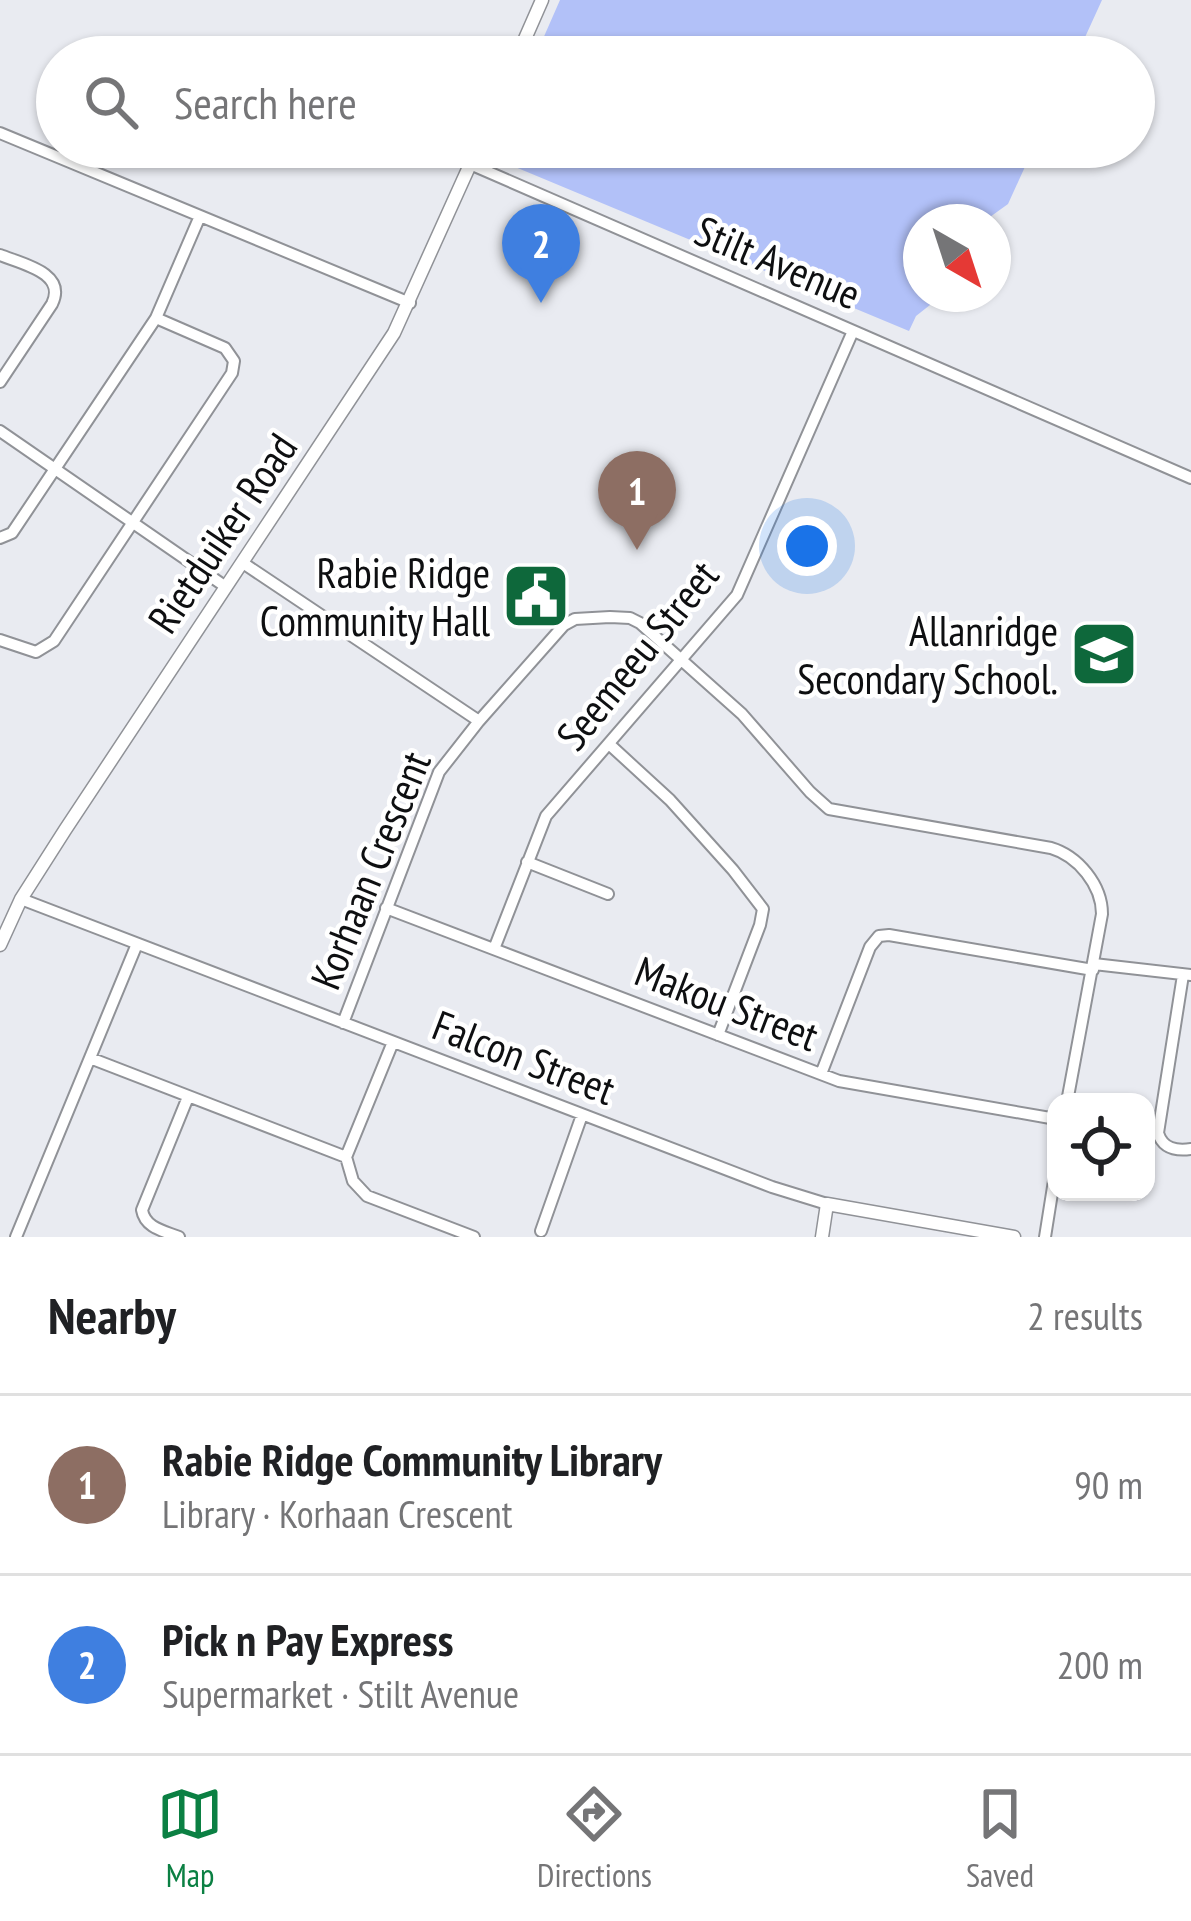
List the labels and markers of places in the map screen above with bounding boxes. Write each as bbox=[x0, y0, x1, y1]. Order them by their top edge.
pin: 2 bbox=[502, 204, 580, 303]
pin: 1 bbox=[598, 451, 676, 550]
place label: Rabie Ridge Community Hall bbox=[260, 545, 490, 648]
public building icon: Rabie Ridge Community Hall bbox=[501, 561, 571, 631]
place label: Allanridge Secondary School. bbox=[797, 603, 1058, 706]
school or university icon: Allanridge Secondary School. bbox=[1069, 619, 1139, 689]

